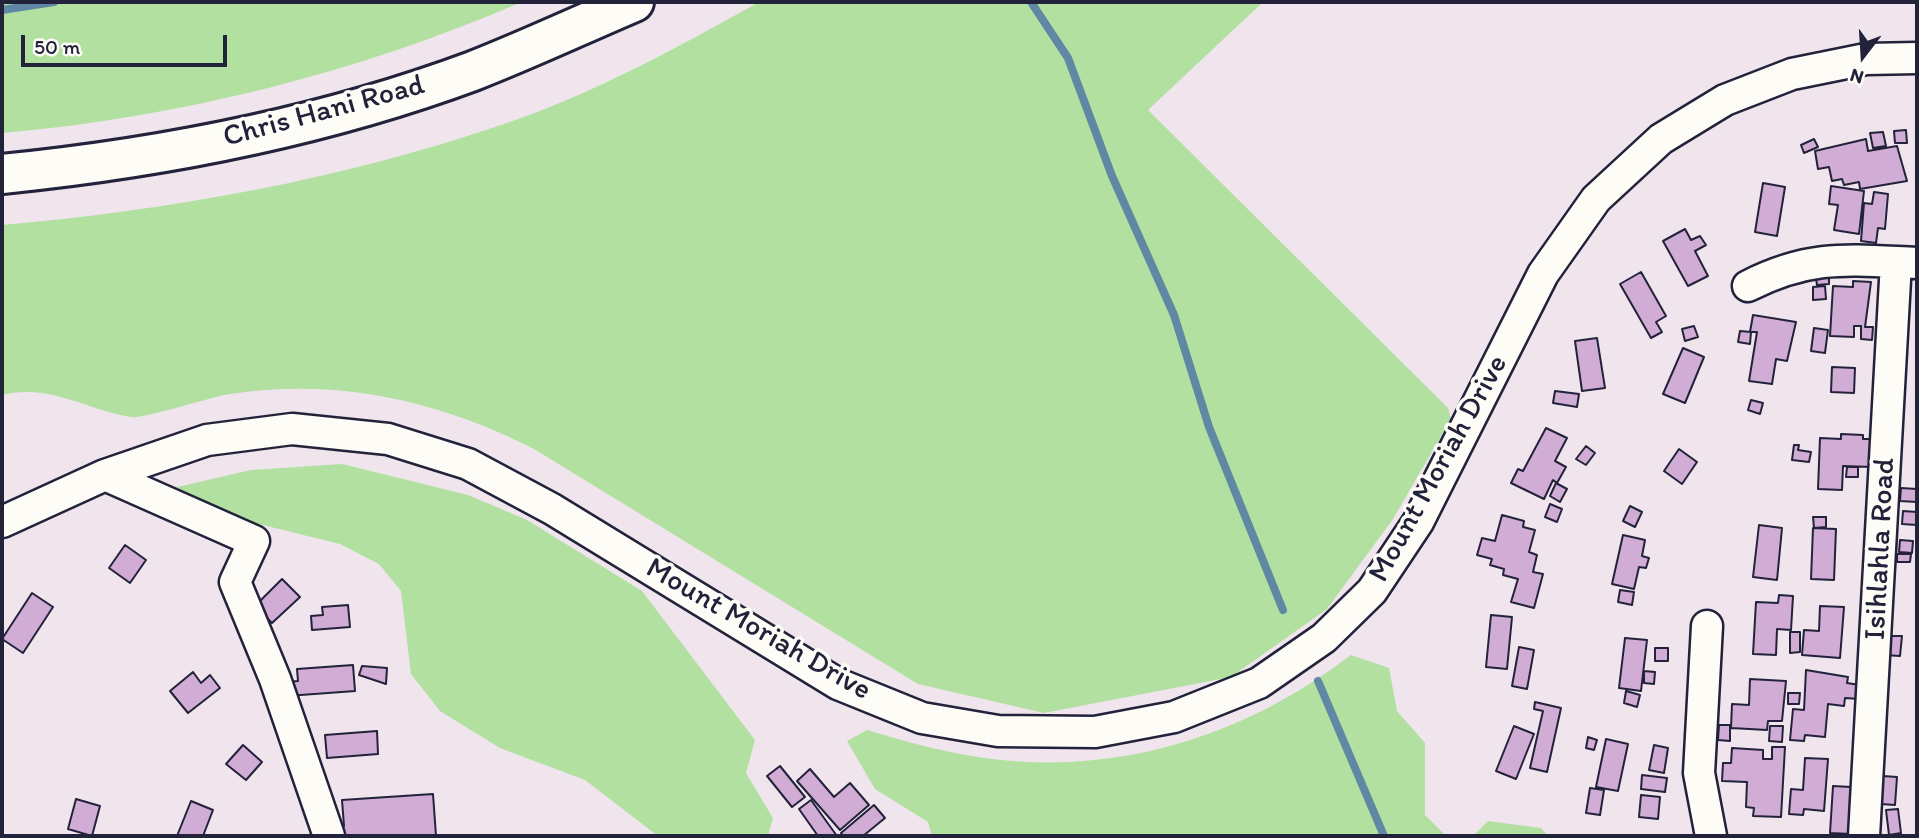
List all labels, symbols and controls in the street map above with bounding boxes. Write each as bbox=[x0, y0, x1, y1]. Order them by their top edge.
scale bar bbox=[24, 21, 231, 65]
north arrow bbox=[1828, 21, 1898, 91]
text: 50 m bbox=[34, 34, 80, 59]
text: N bbox=[1847, 64, 1866, 89]
street label: Chris Hani Road bbox=[219, 68, 429, 156]
street label: Mount Moriah Drive bbox=[1362, 349, 1516, 589]
street label: Isihlahla Road bbox=[1858, 457, 1904, 641]
street label: Mount Moriah Drive bbox=[639, 551, 877, 709]

